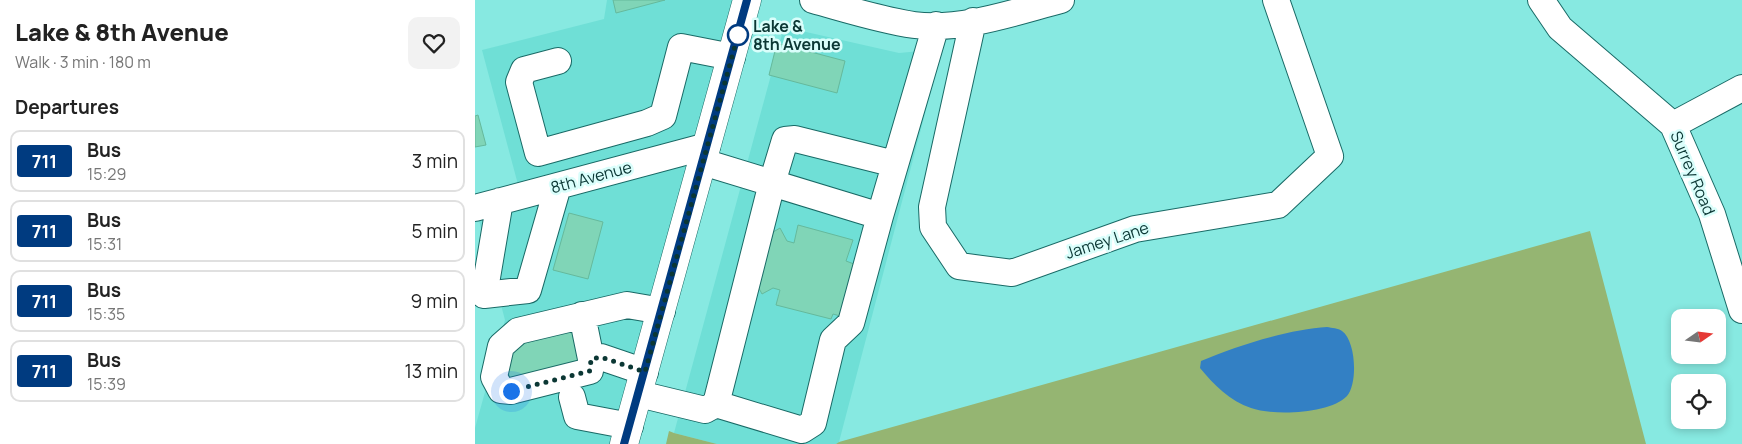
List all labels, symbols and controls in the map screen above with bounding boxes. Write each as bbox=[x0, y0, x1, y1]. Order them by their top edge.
text: Lake & 8th Avenue bbox=[15, 15, 229, 48]
place label: Lake & 8th Avenue bbox=[753, 15, 841, 55]
button: heart bbox=[408, 17, 460, 69]
marker: Lake & 8th Avenue bbox=[727, 24, 749, 46]
text: Walk · 3 min · 180 m bbox=[15, 51, 151, 73]
text: Departures bbox=[15, 94, 119, 120]
street label: Surrey Road bbox=[1665, 128, 1721, 218]
text: Bus bbox=[87, 137, 121, 163]
text: 3 min bbox=[412, 148, 458, 174]
text: 711 bbox=[32, 149, 57, 173]
street label: 8th Avenue bbox=[548, 156, 634, 198]
text: 15:29 bbox=[87, 163, 126, 185]
text: Bus bbox=[87, 207, 121, 233]
street label: Jamey Lane bbox=[1062, 216, 1152, 264]
text: 5 min bbox=[411, 218, 458, 244]
text: 711 bbox=[32, 219, 57, 243]
text: 15:31 bbox=[87, 233, 122, 255]
text: Bus bbox=[87, 277, 121, 303]
text: 9 min bbox=[411, 288, 458, 314]
text: 711 bbox=[32, 289, 57, 313]
text: 15:35 bbox=[87, 303, 125, 325]
north arrow bbox=[1671, 309, 1726, 364]
map controls bbox=[1671, 309, 1726, 429]
text: Bus bbox=[87, 347, 121, 373]
text: 13 min bbox=[404, 358, 458, 384]
text: 711 bbox=[32, 359, 57, 383]
text: 15:39 bbox=[87, 373, 126, 395]
button: locate bbox=[1671, 374, 1726, 429]
your location bbox=[499, 379, 524, 404]

